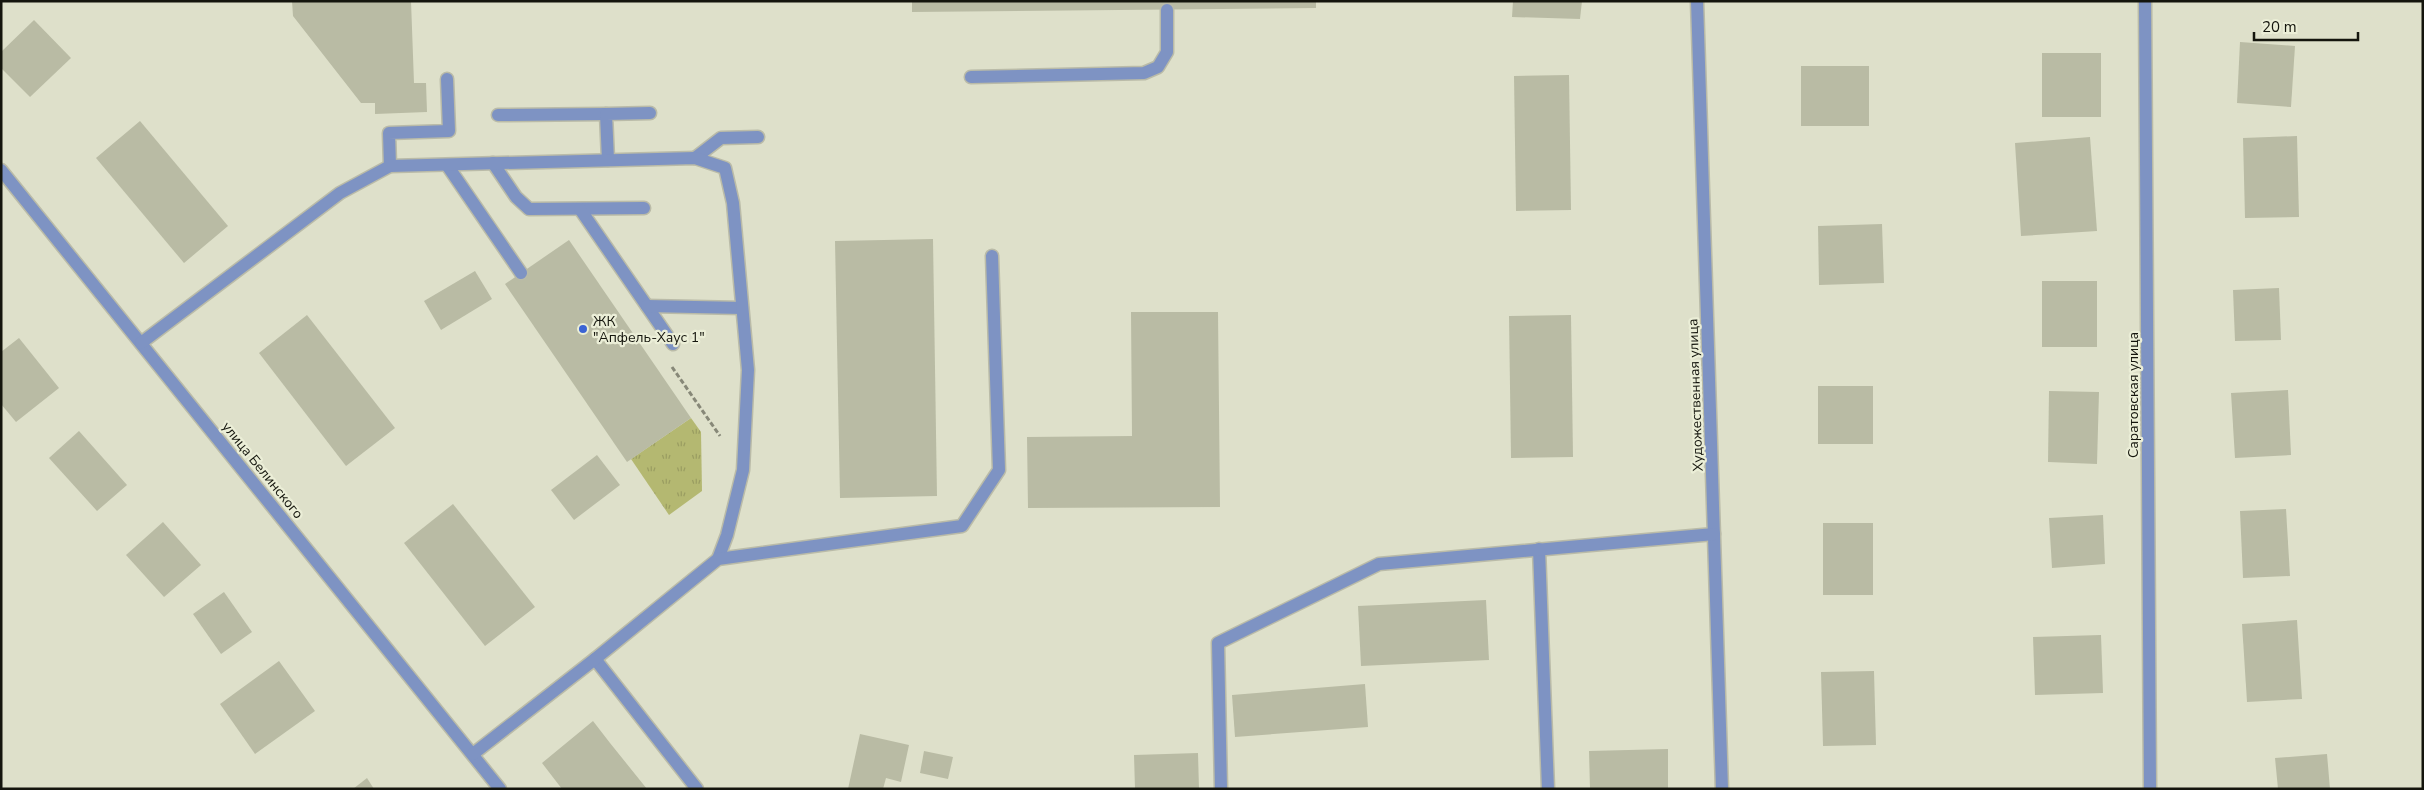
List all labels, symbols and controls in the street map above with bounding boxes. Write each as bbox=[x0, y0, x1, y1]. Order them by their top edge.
scale bar bbox=[2254, 10, 2358, 42]
text: 20 m bbox=[2262, 17, 2297, 37]
place label: ЖК "Апфель-Хаус 1" bbox=[593, 312, 705, 347]
street label: Художественная улица bbox=[1683, 318, 1708, 472]
marker: ЖК "Апфель-Хаус 1" bbox=[577, 323, 589, 335]
street label: Саратовская улица bbox=[2124, 332, 2143, 458]
street label: улица Белинского bbox=[218, 418, 308, 523]

